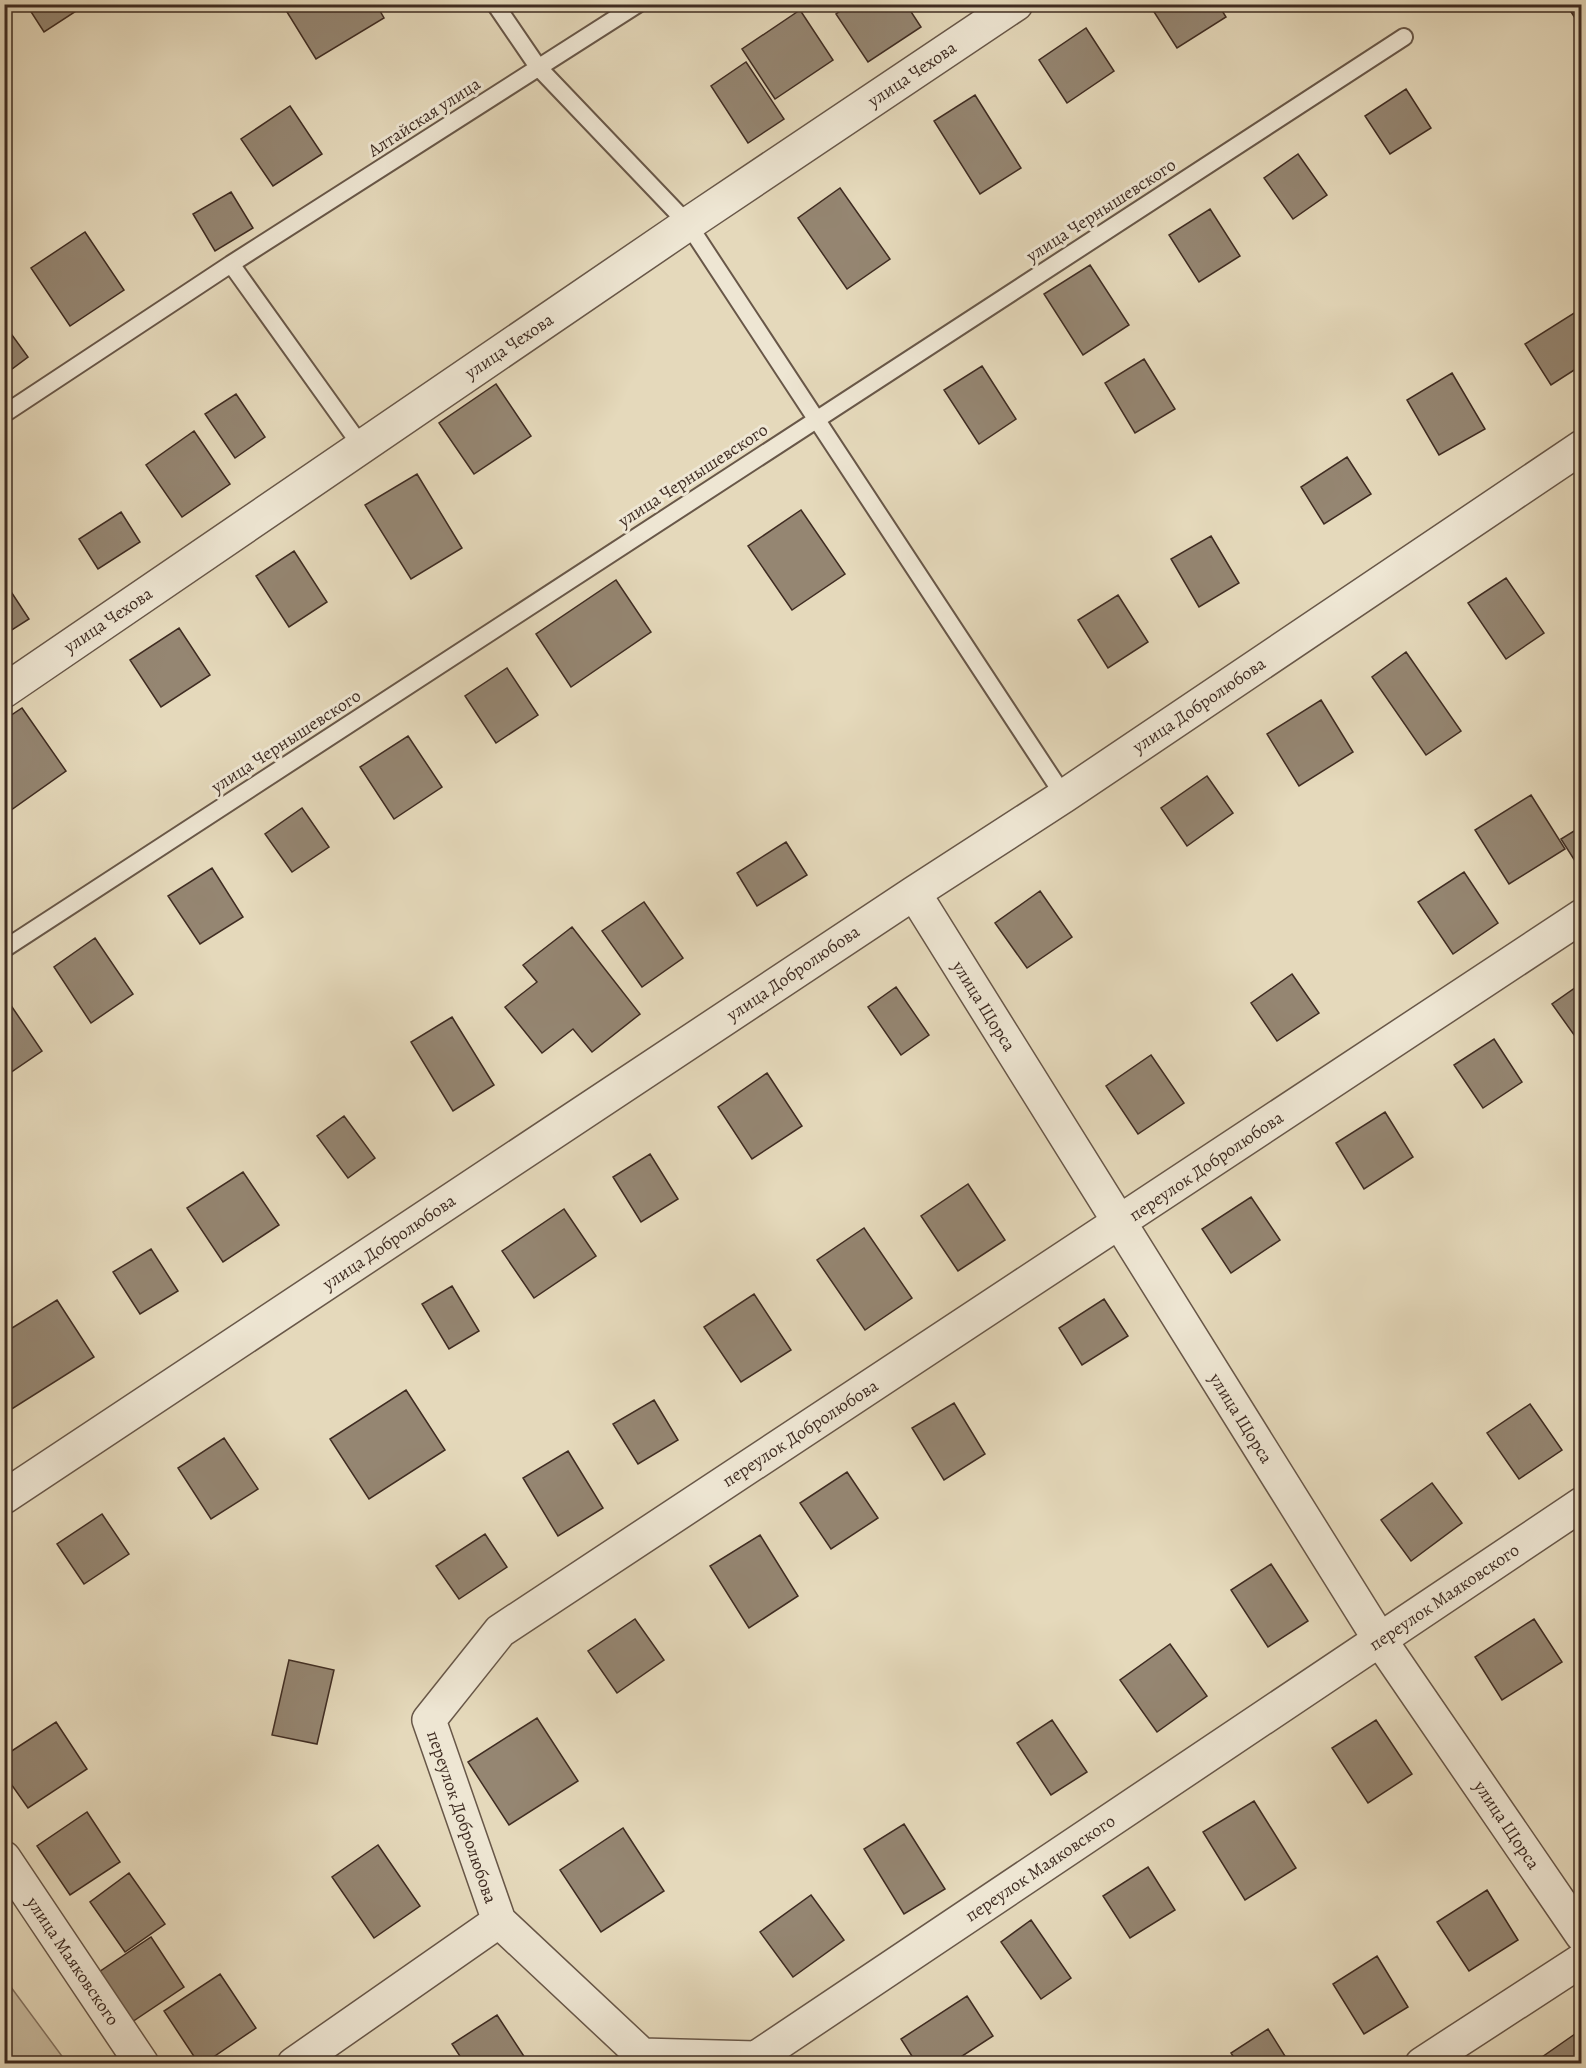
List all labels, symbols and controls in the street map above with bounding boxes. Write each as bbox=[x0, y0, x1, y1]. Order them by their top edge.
street label: улица Чехова bbox=[862, 35, 962, 113]
street label: Алтайская улица bbox=[362, 71, 485, 163]
street label: улица Чернышевского bbox=[1021, 153, 1181, 268]
street label: улица Чехова bbox=[459, 307, 559, 385]
street label: улица Чернышевского bbox=[613, 418, 773, 533]
street label: улица Чехова bbox=[58, 581, 158, 659]
street label: улица Добролюбова bbox=[1127, 651, 1271, 759]
street label: улица Чернышевского bbox=[206, 684, 366, 799]
street label: улица Добролюбова bbox=[721, 919, 865, 1027]
street label: улица Щорса bbox=[946, 955, 1022, 1056]
street label: переулок Добролюбова bbox=[1124, 1105, 1288, 1227]
street label: улица Добролюбова bbox=[317, 1188, 461, 1296]
street label: улица Щорса bbox=[1203, 1367, 1279, 1468]
street label: переулок Добролюбова bbox=[717, 1373, 883, 1492]
street label: переулок Маяковского bbox=[1364, 1538, 1524, 1656]
street label: переулок Добролюбова bbox=[421, 1727, 503, 1907]
street label: улица Щорса bbox=[1468, 1775, 1546, 1875]
street label: переулок Маяковского bbox=[960, 1809, 1120, 1927]
street label: улица Маяковского bbox=[20, 1891, 125, 2030]

